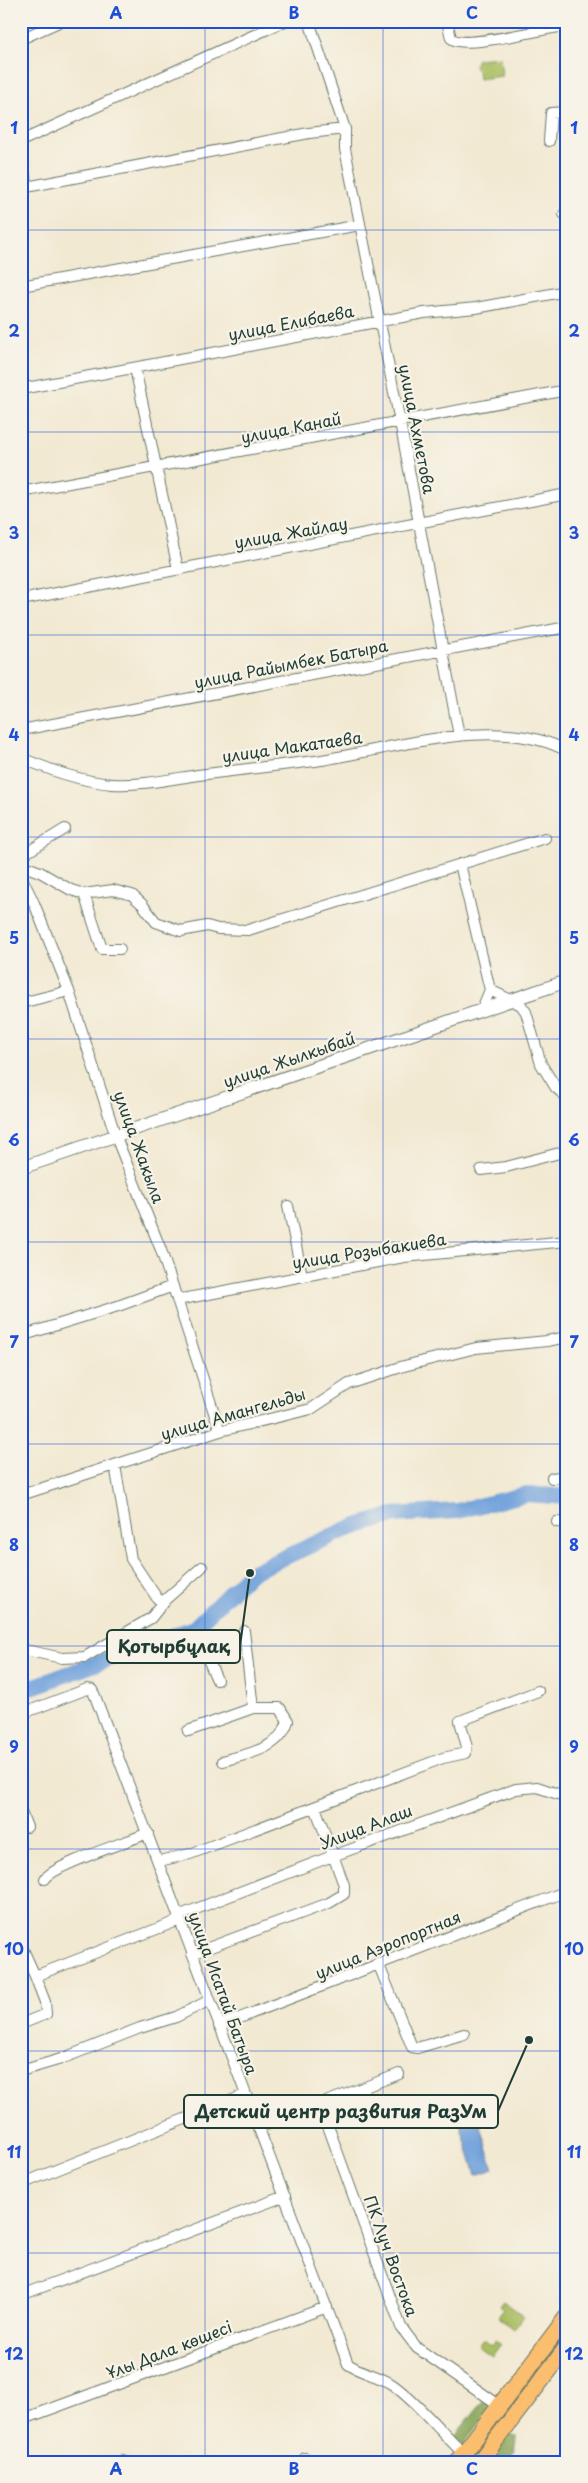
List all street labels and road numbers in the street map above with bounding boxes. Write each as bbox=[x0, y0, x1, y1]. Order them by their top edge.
street label: улица Елибаева bbox=[226, 298, 356, 346]
street label: улица Ахметова bbox=[394, 362, 442, 496]
street label: улица Канай bbox=[239, 406, 343, 449]
street label: улица Жайлау bbox=[232, 510, 349, 554]
street label: улица Райымбек Батыра bbox=[192, 632, 390, 694]
street label: улица Макатаева bbox=[220, 724, 363, 768]
street label: улица Жылкыбай bbox=[219, 1025, 358, 1093]
street label: улица Жакыла bbox=[108, 1087, 171, 1206]
street label: улица Розыбакиева bbox=[290, 1226, 448, 1274]
street label: улица Амангельды bbox=[157, 1381, 308, 1445]
street label: Улица Алаш bbox=[316, 1797, 415, 1855]
street label: улица Аэропортная bbox=[311, 1904, 464, 1984]
street label: улица Исатай Батыра bbox=[183, 1908, 265, 2078]
street label: ПК Луч Востока bbox=[359, 2192, 425, 2320]
street label: Ұлы Дала көшесі bbox=[102, 2314, 235, 2384]

